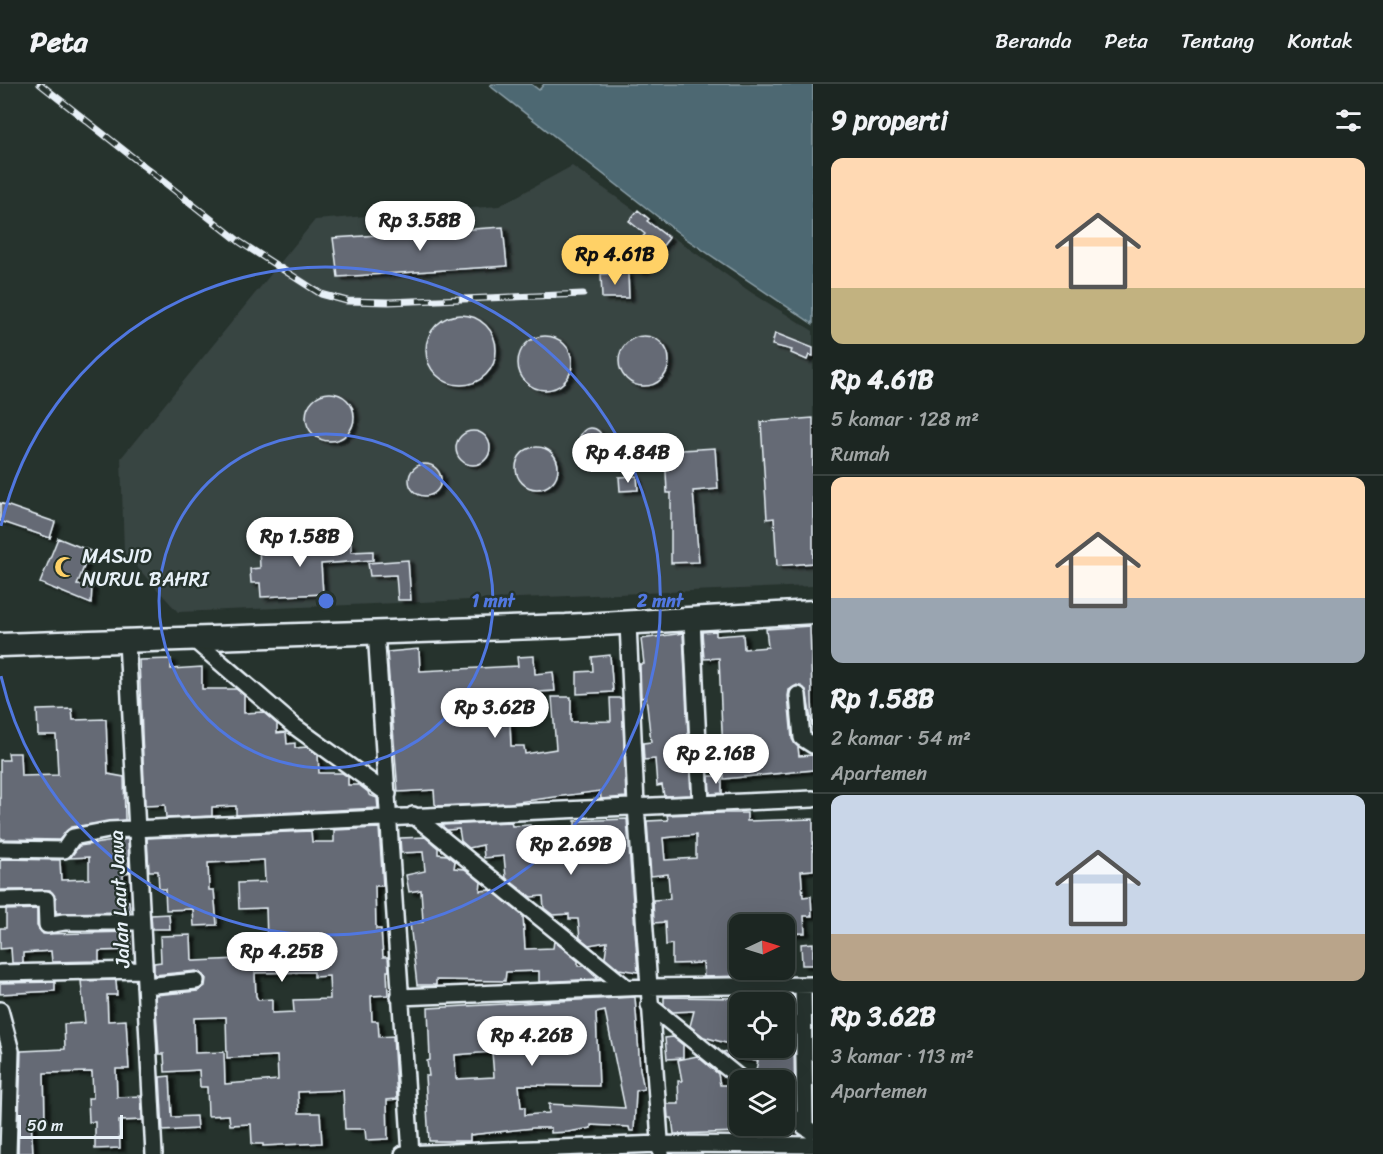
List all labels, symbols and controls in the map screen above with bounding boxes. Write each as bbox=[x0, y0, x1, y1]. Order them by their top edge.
text: Peta bbox=[30, 17, 88, 66]
text: Beranda bbox=[995, 22, 1071, 60]
text: Peta bbox=[1104, 22, 1148, 60]
text: Tentang bbox=[1181, 22, 1254, 60]
text: Kontak bbox=[1287, 22, 1353, 60]
text: 9 properti bbox=[831, 97, 948, 143]
icon: filters bbox=[1332, 104, 1365, 137]
icon: home bbox=[1044, 197, 1152, 305]
pin: Rp 3.58B bbox=[358, 201, 482, 252]
text: Rp 3.58B bbox=[379, 203, 461, 238]
pin: Rp 4.61B bbox=[553, 235, 677, 286]
text: Rp 4.61B bbox=[576, 237, 655, 272]
text: Rp 4.61B bbox=[831, 356, 934, 402]
text: 5 kamar · 128 m² bbox=[831, 402, 979, 437]
pin: Rp 4.84B bbox=[566, 433, 690, 484]
text: Rp 4.84B bbox=[586, 435, 670, 470]
text: Rumah bbox=[831, 437, 890, 472]
icon: home bbox=[1044, 516, 1152, 624]
pin: Rp 1.58B bbox=[238, 517, 362, 568]
text: Rp 1.58B bbox=[260, 519, 340, 554]
place label: MASJID NURUL BAHRI bbox=[82, 539, 209, 597]
mosque icon: MASJID NURUL BAHRI bbox=[53, 555, 77, 579]
text: 1 mnt bbox=[471, 585, 516, 617]
text: 2 mnt bbox=[636, 585, 685, 617]
centre of rings bbox=[316, 591, 336, 611]
text: Rp 1.58B bbox=[831, 675, 934, 721]
pin: Rp 3.62B bbox=[433, 688, 557, 739]
text: Rp 3.62B bbox=[455, 690, 535, 725]
text: 2 kamar · 54 m² bbox=[831, 721, 971, 756]
pin: Rp 2.16B bbox=[654, 734, 778, 785]
text: Rp 2.16B bbox=[677, 736, 755, 771]
text: Apartemen bbox=[831, 756, 927, 791]
pin: Rp 2.69B bbox=[509, 825, 633, 876]
text: Rp 2.69B bbox=[530, 827, 612, 862]
street label: Jalan Laut Jawa bbox=[98, 829, 141, 970]
icon: home bbox=[1044, 834, 1152, 942]
north arrow bbox=[729, 914, 795, 980]
map controls bbox=[729, 914, 795, 1136]
pin: Rp 4.25B bbox=[220, 932, 344, 983]
text: Rp 4.25B bbox=[241, 934, 323, 969]
button: locate bbox=[729, 992, 795, 1058]
text: Rp 3.62B bbox=[831, 993, 936, 1039]
pin: Rp 4.26B bbox=[470, 1016, 594, 1067]
text: Rp 4.26B bbox=[491, 1018, 573, 1053]
text: 3 kamar · 113 m² bbox=[831, 1039, 974, 1074]
button: layers bbox=[729, 1070, 795, 1136]
text: Apartemen bbox=[831, 1074, 927, 1109]
text: 50 m bbox=[27, 1111, 63, 1140]
scale bar bbox=[18, 1112, 123, 1140]

